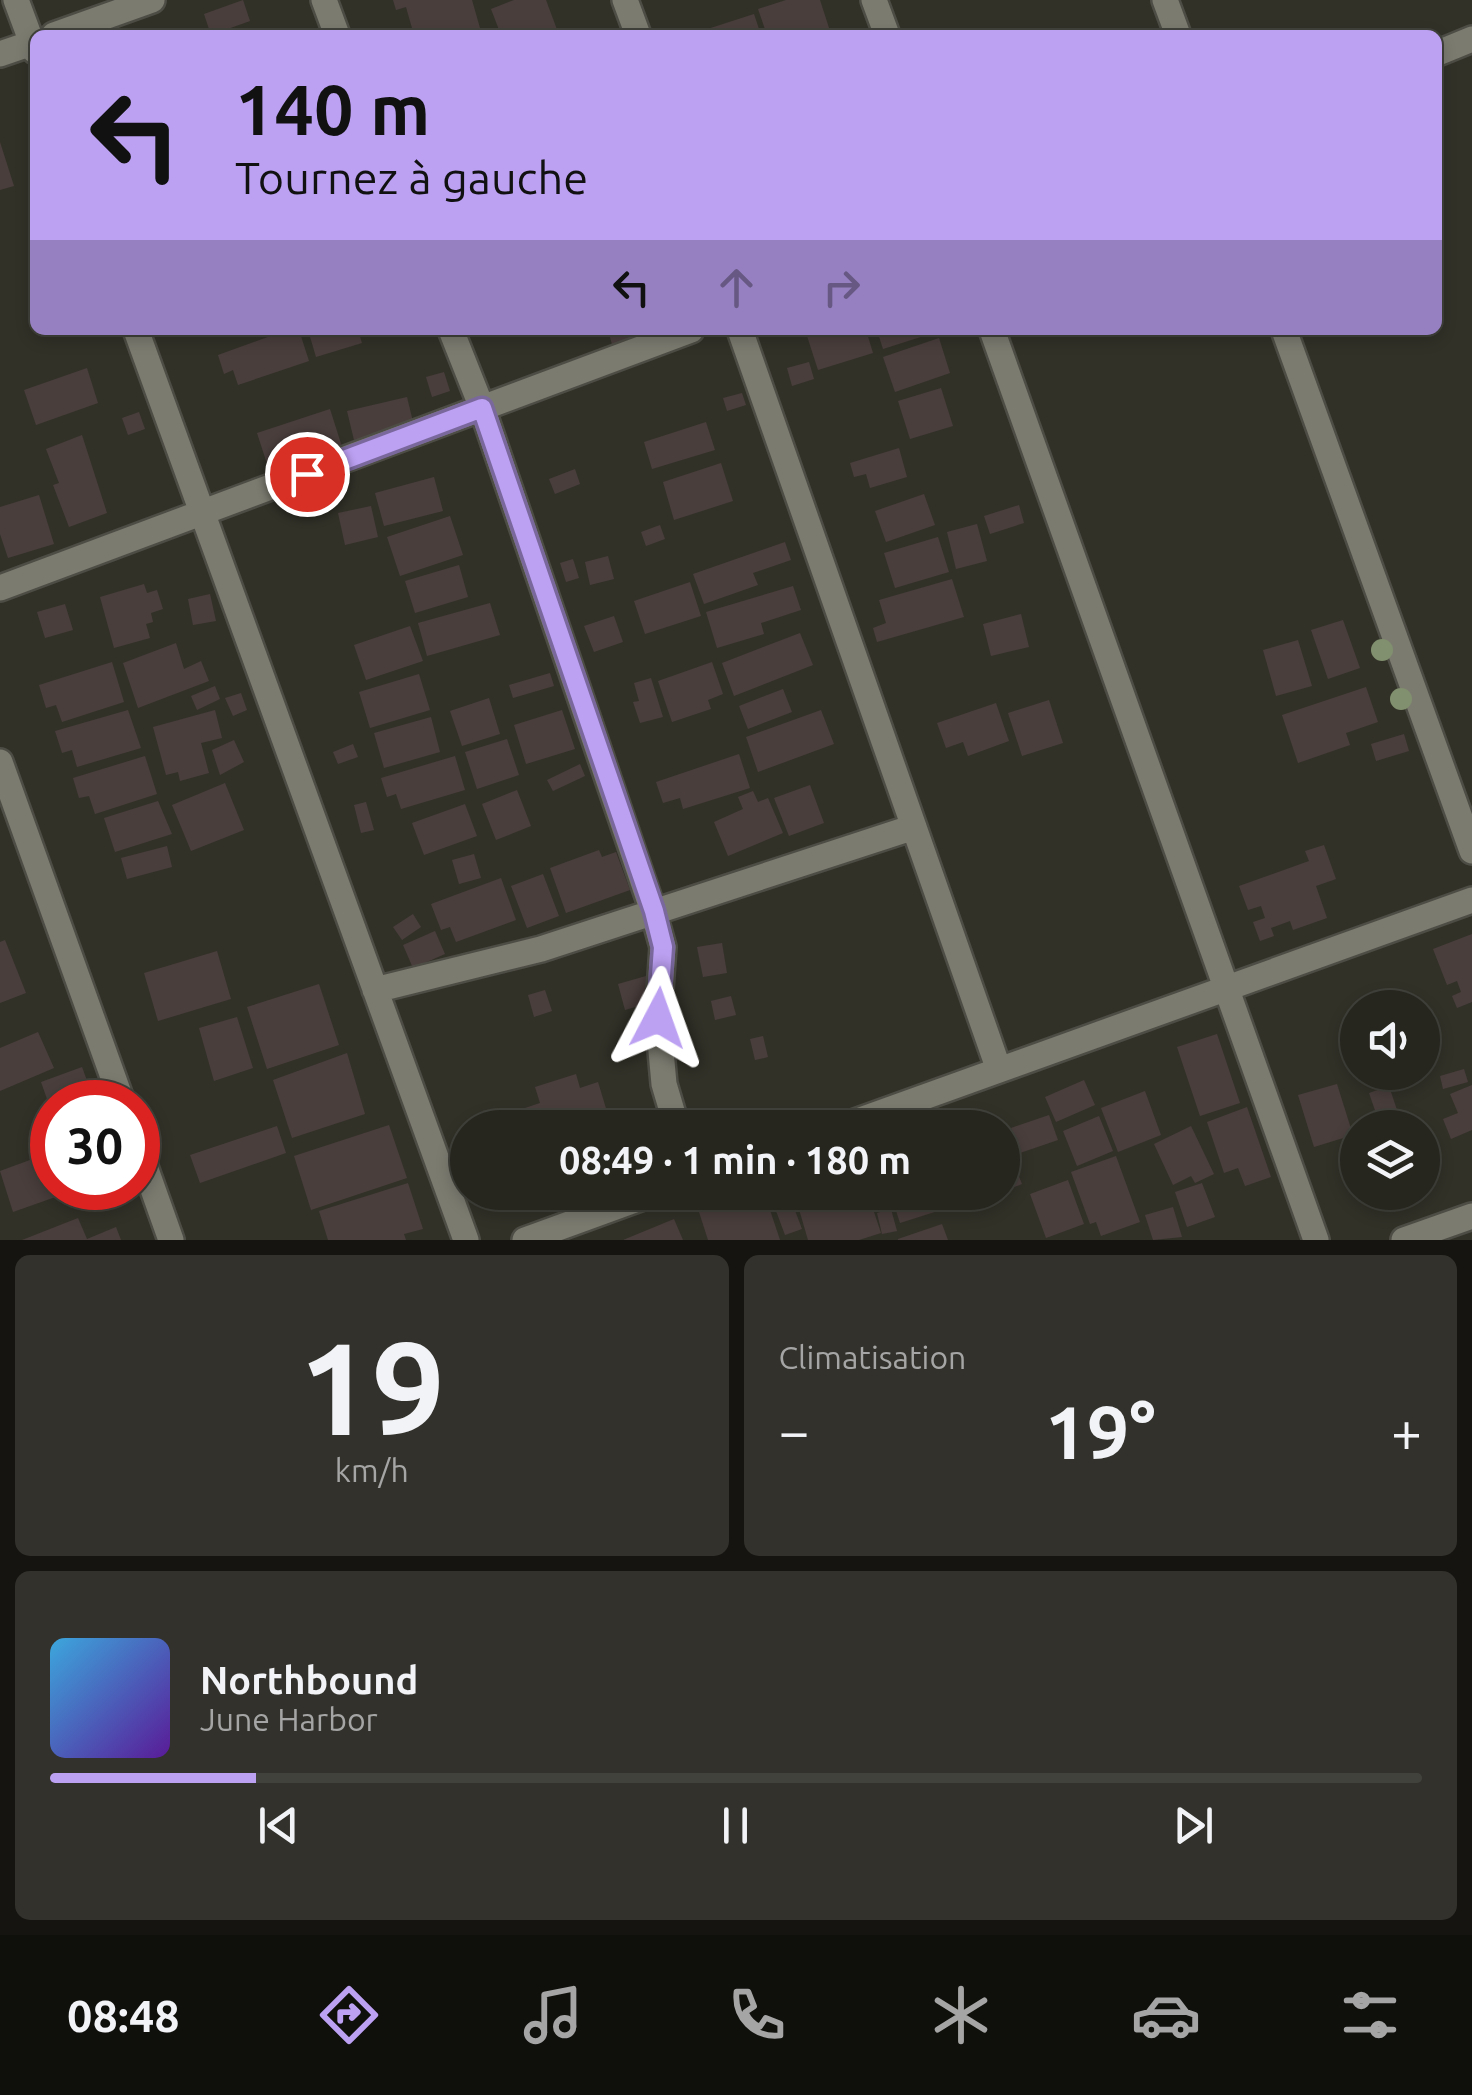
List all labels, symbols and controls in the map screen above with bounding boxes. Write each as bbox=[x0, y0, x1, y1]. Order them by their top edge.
icon: left bbox=[70, 70, 200, 200]
text: 140 m bbox=[235, 70, 430, 148]
text: Tournez à gauche bbox=[235, 152, 588, 203]
icon: left bbox=[604, 260, 659, 315]
icon: ahead bbox=[709, 260, 764, 315]
icon: right bbox=[814, 260, 869, 315]
pin bbox=[265, 432, 350, 517]
icon: arrive bbox=[280, 447, 335, 502]
position arrow bbox=[606, 966, 710, 1070]
map controls bbox=[1340, 990, 1440, 1210]
button: sound bbox=[1340, 990, 1440, 1090]
speed limit sign: 30 bbox=[30, 1080, 160, 1210]
button: layers bbox=[1340, 1110, 1440, 1210]
text: 08:49 · 1 min · 180 m bbox=[559, 1139, 911, 1181]
text: 19 bbox=[298, 1314, 445, 1460]
text: Climatisation bbox=[779, 1339, 966, 1375]
text: 19° bbox=[1045, 1389, 1156, 1473]
text: − bbox=[779, 1400, 810, 1461]
text: + bbox=[1391, 1400, 1422, 1461]
text: km/h bbox=[335, 1452, 409, 1488]
text: Northbound bbox=[200, 1659, 418, 1701]
text: June Harbor bbox=[200, 1701, 378, 1737]
icon: previous bbox=[251, 1798, 306, 1853]
icon: pause bbox=[708, 1798, 763, 1853]
icon: next bbox=[1166, 1798, 1221, 1853]
icon: directions bbox=[314, 1980, 384, 2050]
icon: music bbox=[518, 1980, 588, 2050]
icon: phone bbox=[722, 1980, 792, 2050]
icon: climate bbox=[926, 1980, 996, 2050]
icon: car bbox=[1131, 1980, 1201, 2050]
icon: filters bbox=[1335, 1980, 1405, 2050]
text: 08:48 bbox=[67, 1990, 180, 2041]

